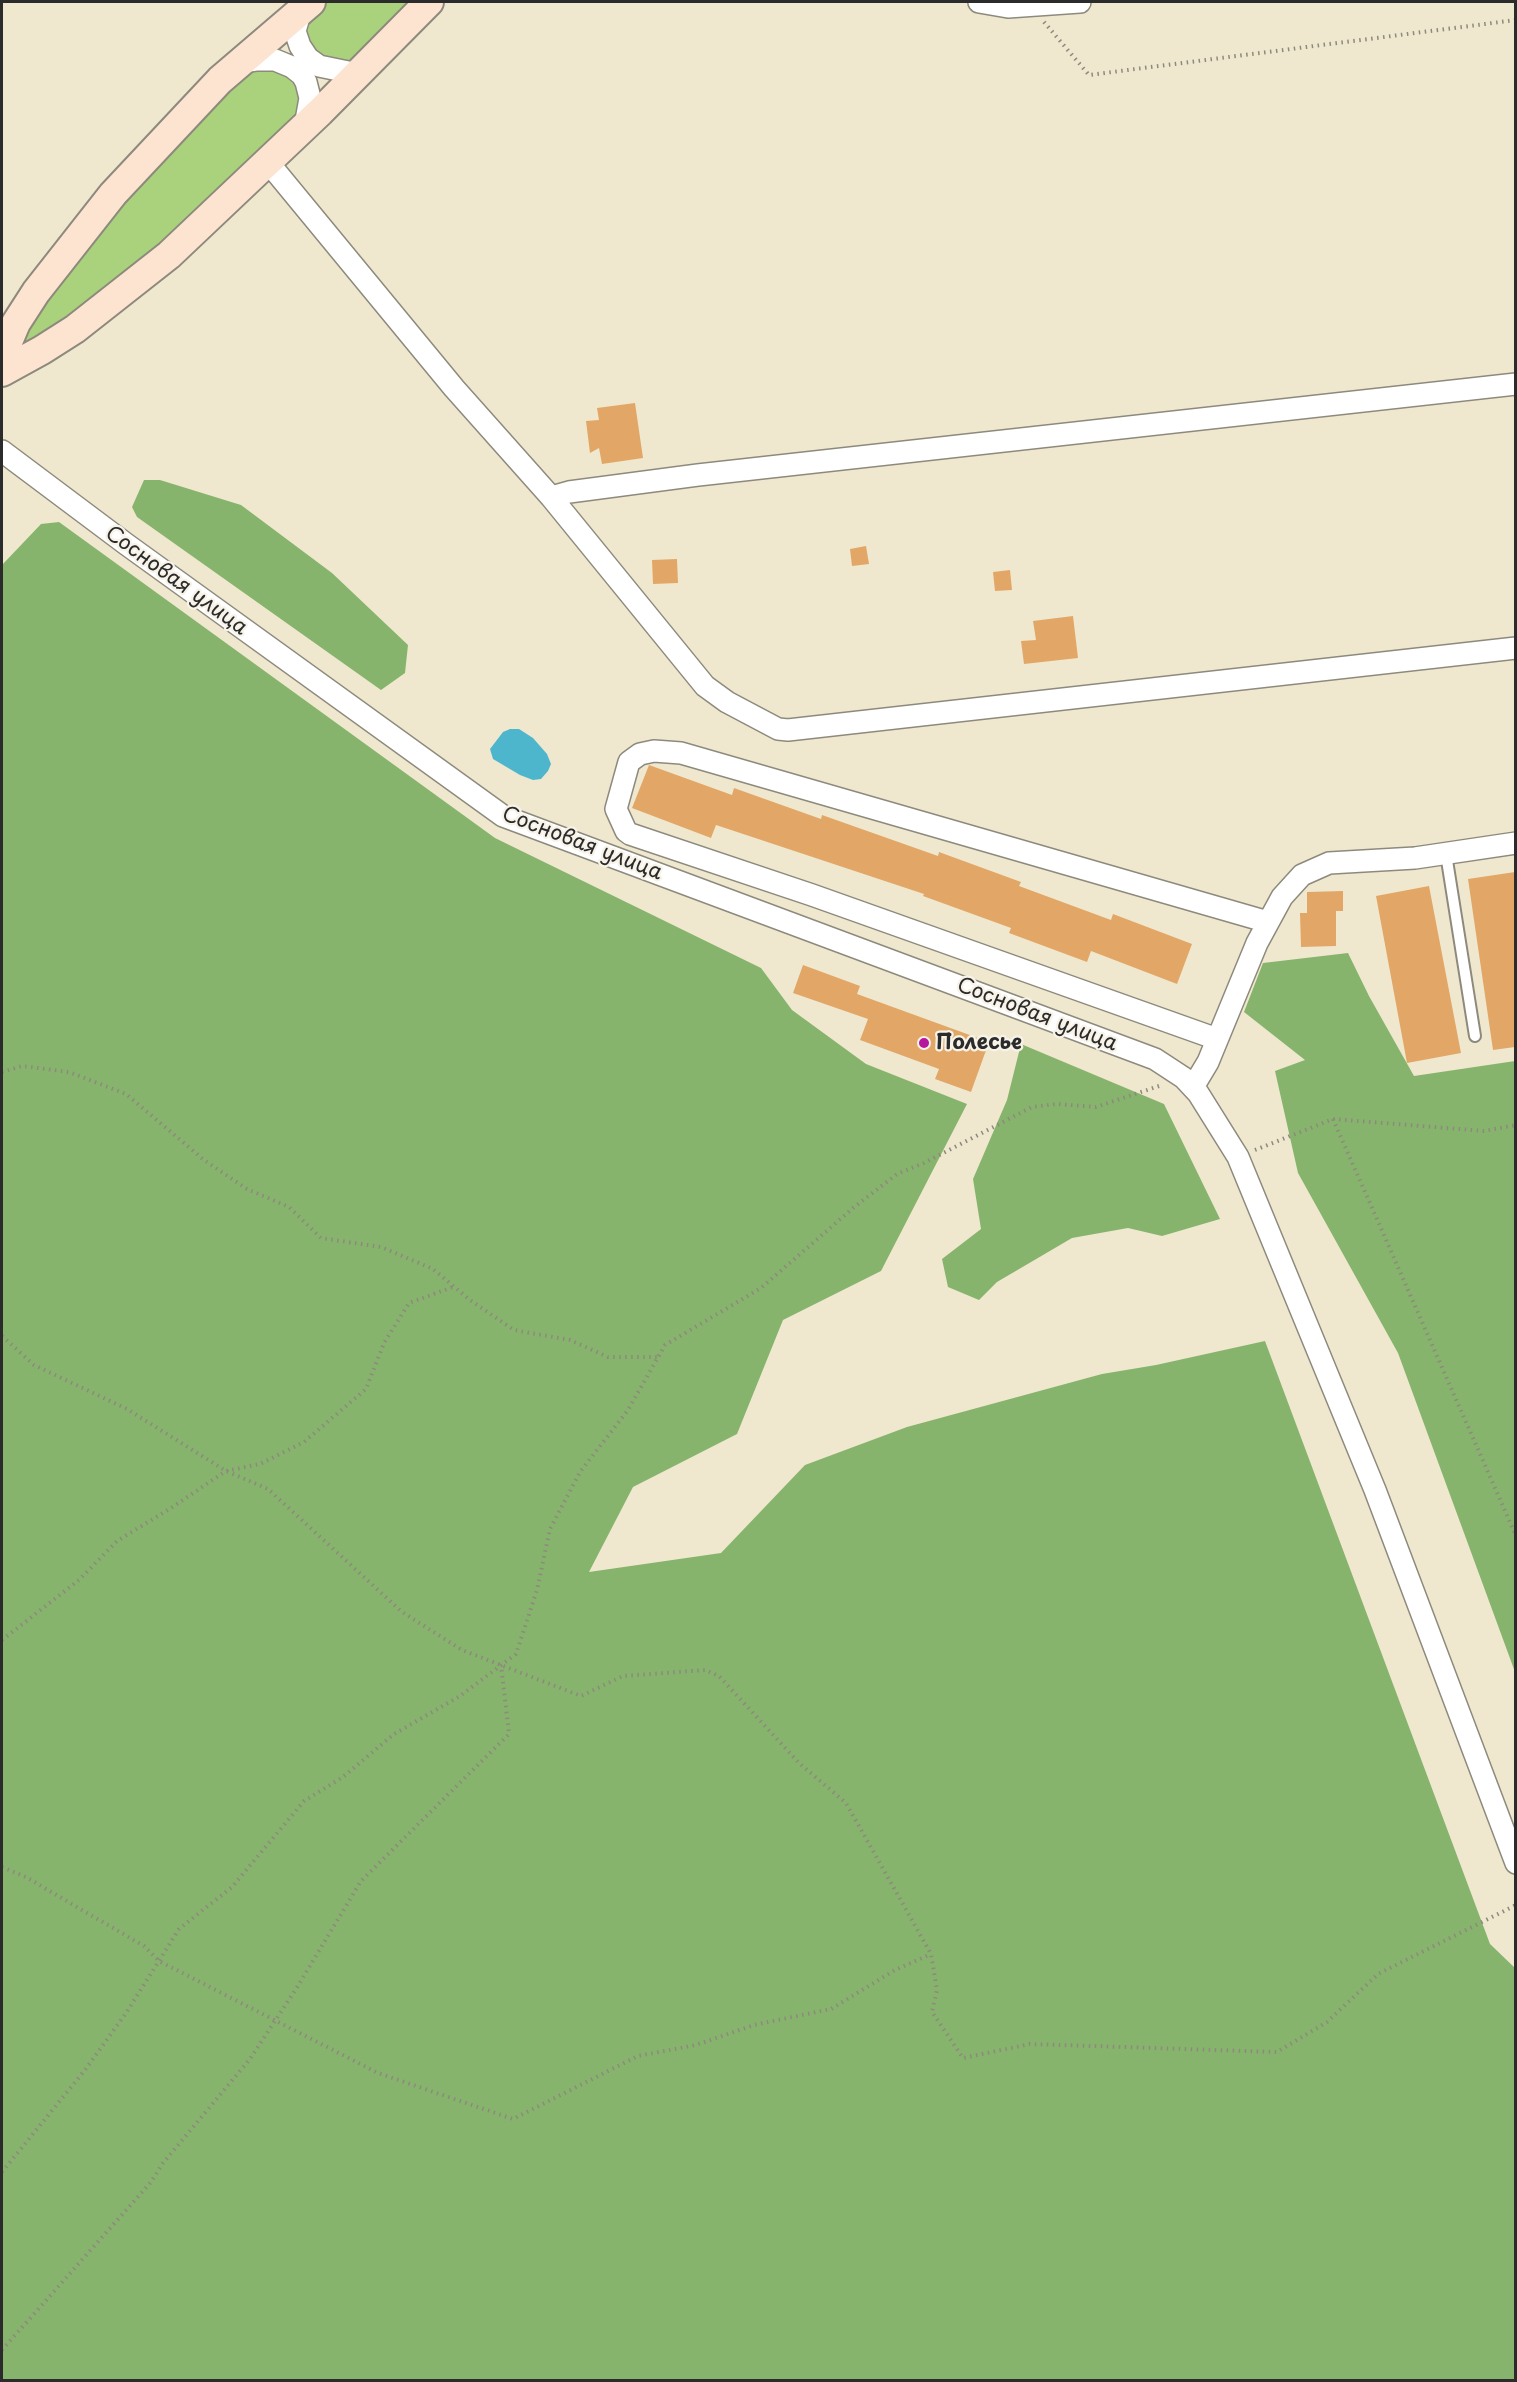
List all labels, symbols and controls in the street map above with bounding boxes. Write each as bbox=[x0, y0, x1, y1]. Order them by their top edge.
street label: Сосновая улица bbox=[100, 521, 252, 641]
street label: Сосновая улица bbox=[498, 802, 666, 886]
street label: Сосновая улица bbox=[953, 973, 1121, 1057]
place label: Полесье bbox=[936, 1030, 1022, 1056]
marker: Полесье bbox=[917, 1036, 931, 1050]

